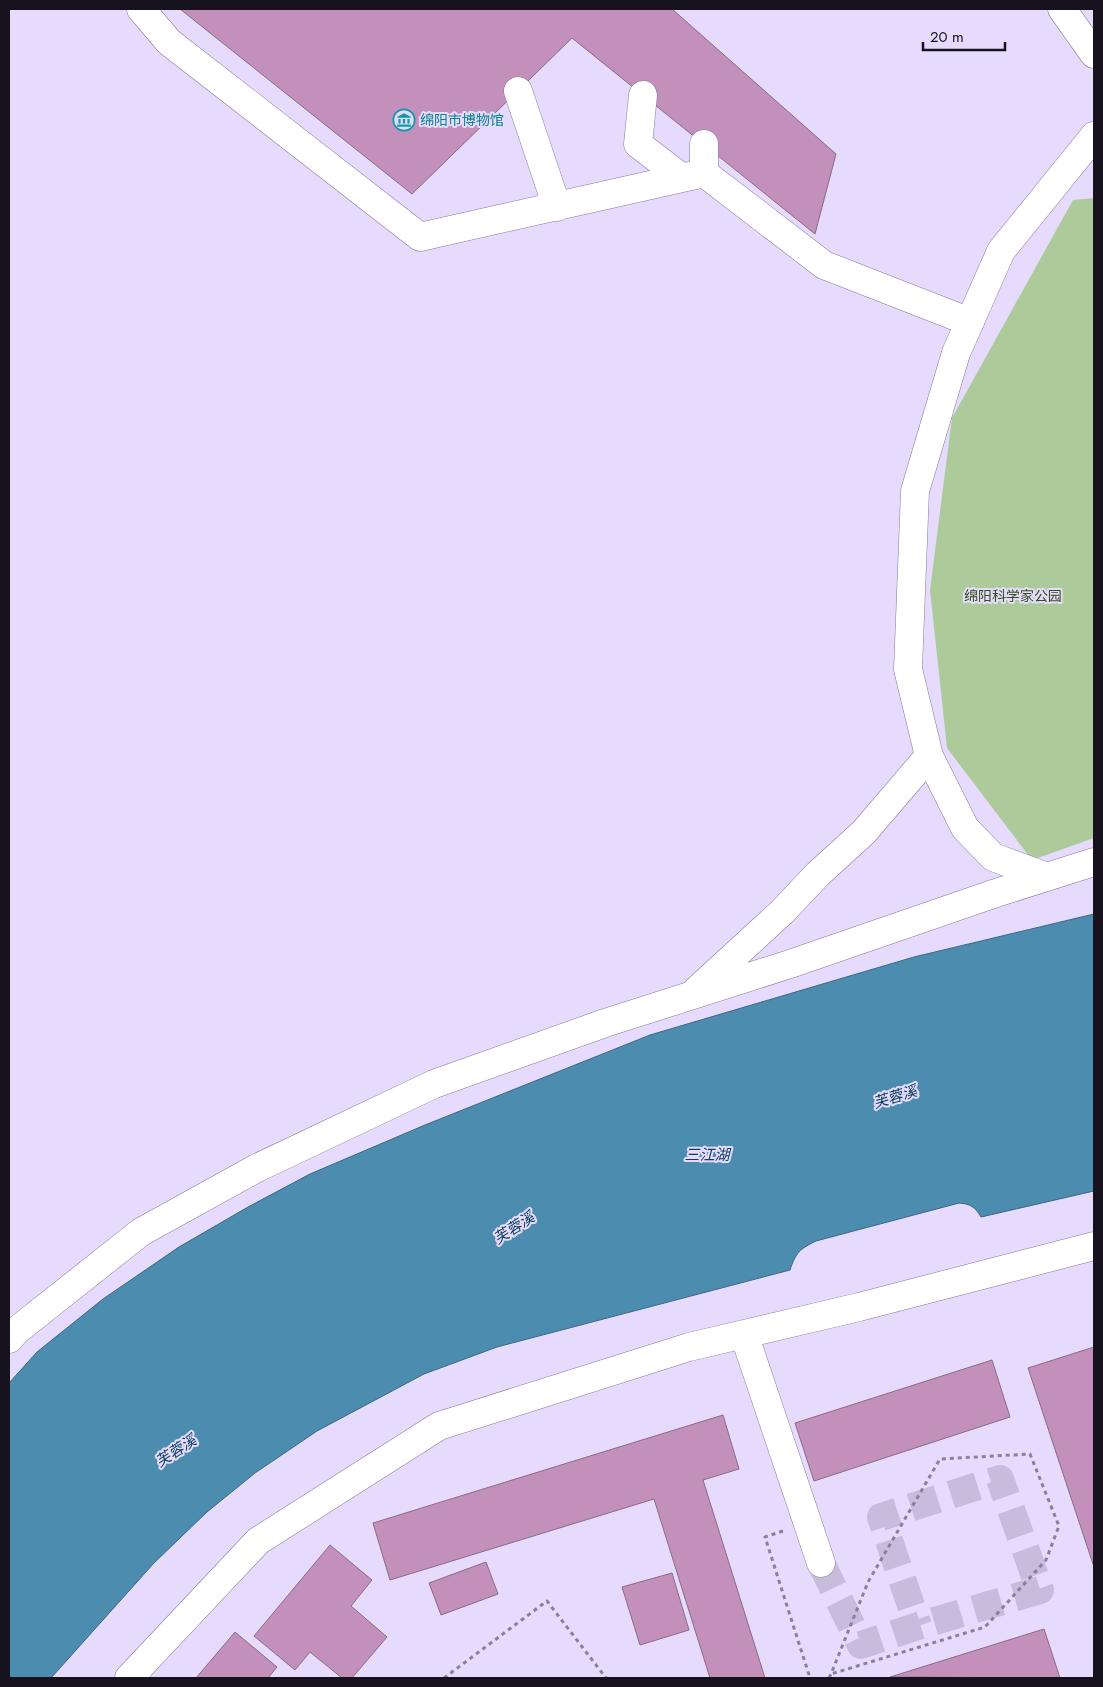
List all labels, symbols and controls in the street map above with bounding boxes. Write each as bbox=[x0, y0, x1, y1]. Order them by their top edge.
scale bar bbox=[923, 20, 1006, 52]
text: 20 m bbox=[930, 26, 964, 48]
museum icon: 绵阳市博物馆 bbox=[392, 108, 416, 132]
place label: 绵阳市博物馆 bbox=[420, 110, 504, 130]
park label: 绵阳科学家公园 bbox=[964, 586, 1062, 606]
water label: 芙蓉溪 bbox=[870, 1079, 922, 1114]
water label: 三江湖 bbox=[684, 1144, 731, 1166]
water label: 芙蓉溪 bbox=[489, 1205, 541, 1249]
water label: 芙蓉溪 bbox=[151, 1428, 203, 1472]

